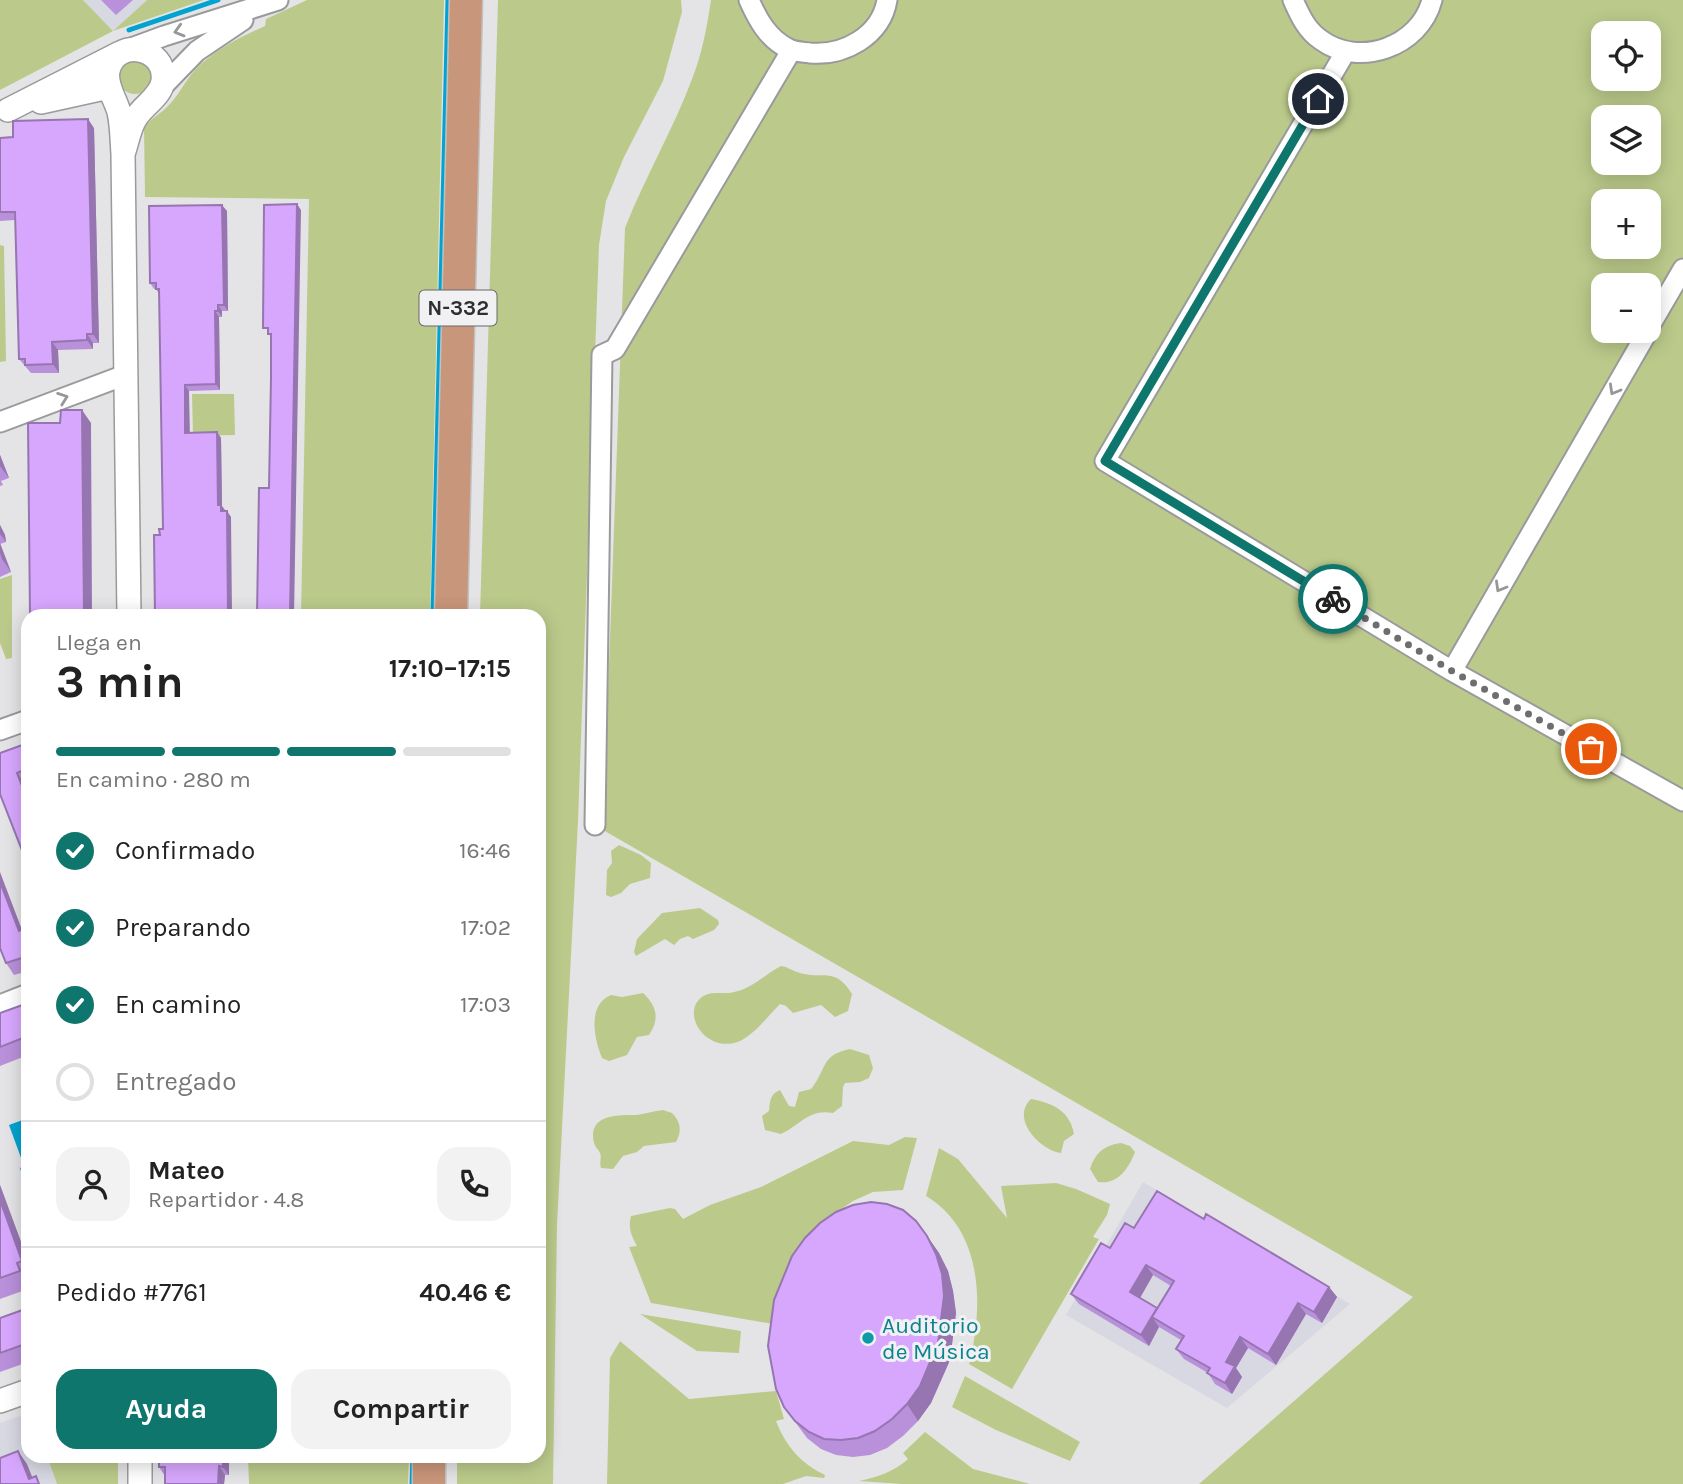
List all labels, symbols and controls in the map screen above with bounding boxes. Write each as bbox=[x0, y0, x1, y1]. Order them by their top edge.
map controls bbox=[1591, 21, 1661, 343]
button: locate bbox=[1591, 21, 1661, 91]
one-way arrow bbox=[174, 23, 186, 38]
pin bbox=[1288, 69, 1348, 129]
icon: home bbox=[1299, 80, 1337, 118]
button: layers bbox=[1591, 105, 1661, 175]
button: + bbox=[1591, 189, 1661, 259]
button: − bbox=[1591, 273, 1661, 343]
road number: N-332 bbox=[420, 290, 496, 326]
one-way arrow bbox=[1609, 382, 1622, 395]
one-way arrow bbox=[56, 393, 68, 407]
courier bbox=[1298, 564, 1368, 634]
icon: bike bbox=[1314, 580, 1352, 618]
one-way arrow bbox=[1495, 580, 1508, 593]
text: Llega en bbox=[56, 629, 142, 656]
text: 17:10–17:15 bbox=[389, 653, 511, 684]
text: 3 min bbox=[56, 655, 184, 709]
pin bbox=[1561, 719, 1621, 779]
icon: bag bbox=[1572, 730, 1610, 768]
text: En camino · 280 m bbox=[56, 766, 251, 793]
icon: check bbox=[56, 832, 94, 870]
text: Confirmado bbox=[115, 835, 255, 866]
text: 16:46 bbox=[459, 837, 511, 864]
icon: check bbox=[56, 909, 94, 947]
text: Preparando bbox=[115, 912, 251, 943]
text: 17:02 bbox=[460, 914, 511, 941]
icon: check bbox=[56, 986, 94, 1024]
text: En camino bbox=[115, 989, 241, 1020]
text: 17:03 bbox=[460, 991, 511, 1018]
text: Entregado bbox=[115, 1066, 236, 1097]
button: person bbox=[56, 1147, 130, 1221]
button: phone bbox=[437, 1147, 511, 1221]
text: Mateo bbox=[148, 1155, 225, 1186]
text: Repartidor · 4.8 bbox=[148, 1186, 304, 1213]
text: Pedido #7761 bbox=[56, 1277, 207, 1308]
text: 40.46 € bbox=[419, 1277, 511, 1308]
place label: Auditorio de Música bbox=[882, 1312, 990, 1365]
marker: Auditorio de Música bbox=[860, 1330, 876, 1346]
button: Ayuda bbox=[56, 1369, 277, 1449]
button: Compartir bbox=[291, 1369, 511, 1449]

